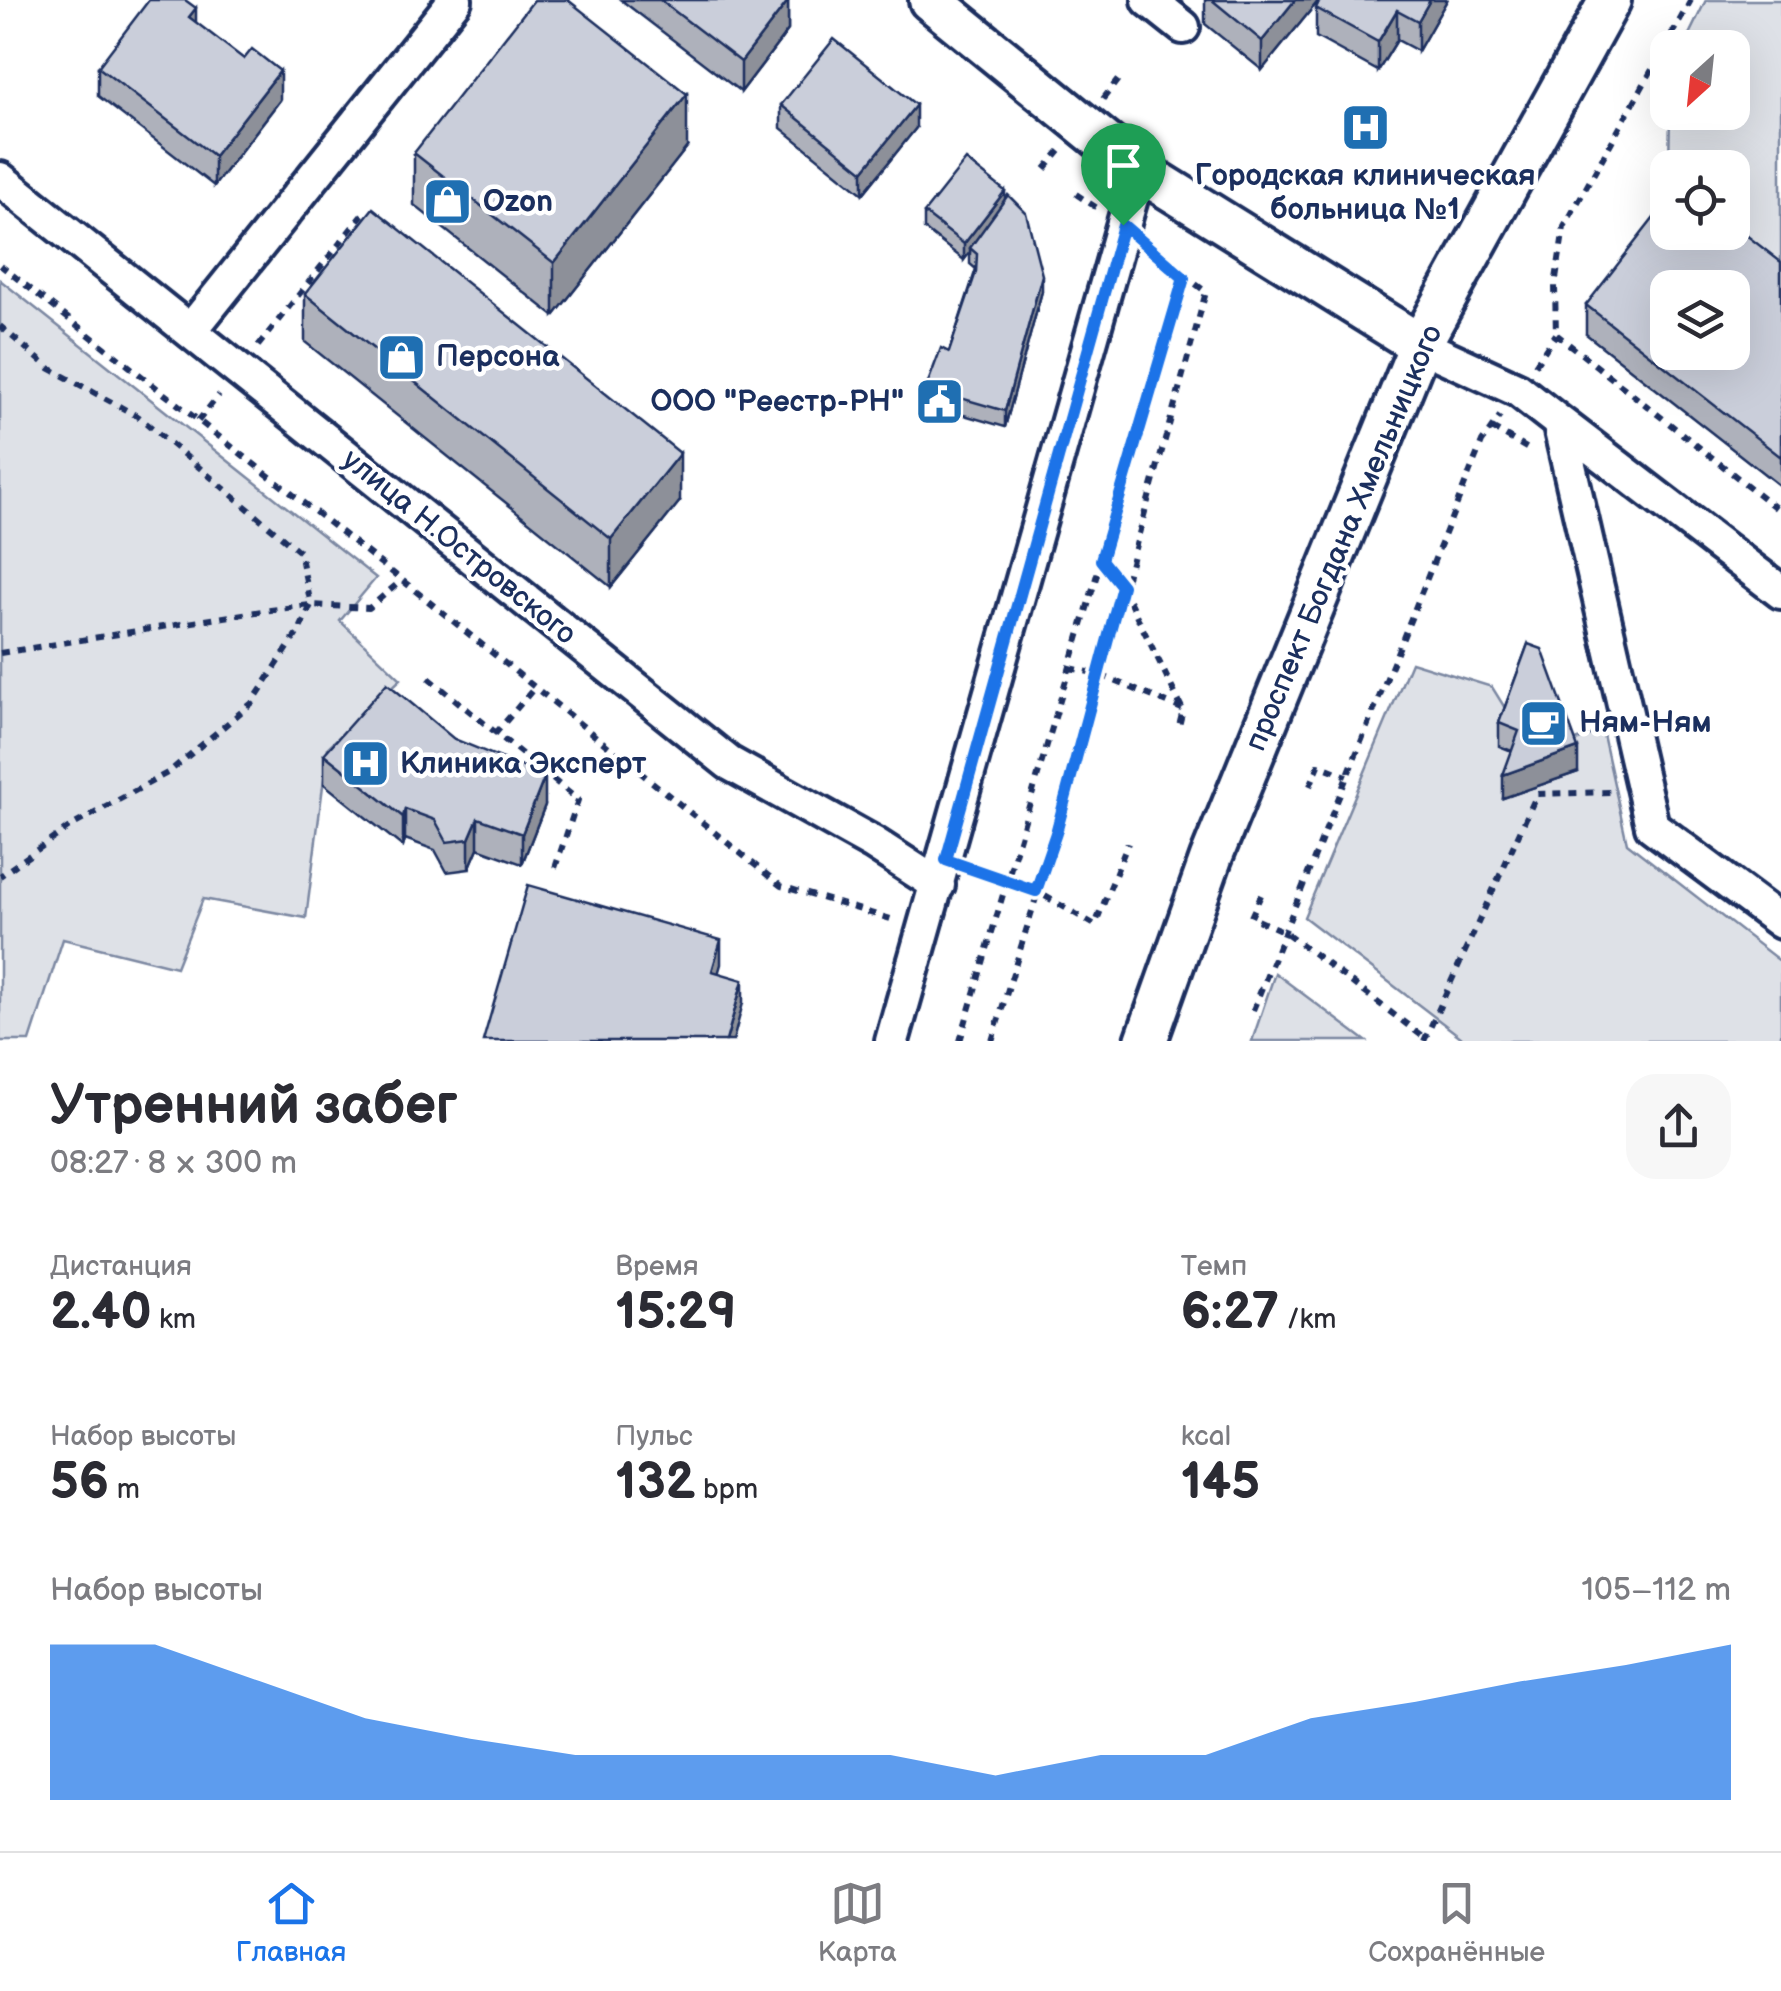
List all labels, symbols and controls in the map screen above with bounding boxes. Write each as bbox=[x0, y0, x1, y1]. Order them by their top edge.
north arrow bbox=[1650, 30, 1750, 130]
map controls bbox=[1650, 30, 1750, 370]
hospital icon: Городская клиническая больница №1 bbox=[1339, 101, 1391, 153]
pin bbox=[1081, 123, 1166, 226]
icon: arrive bbox=[1096, 138, 1151, 193]
button: locate bbox=[1650, 150, 1750, 250]
place label: Городская клиническая больница №1 bbox=[1195, 158, 1535, 228]
shop icon: Ozon bbox=[422, 176, 474, 228]
place label: Ozon bbox=[483, 184, 553, 220]
button: layers bbox=[1650, 270, 1750, 370]
street label: проспект Богдана Хмельницкого bbox=[1238, 320, 1450, 756]
shop icon: Персона bbox=[375, 331, 427, 383]
place label: Персона bbox=[436, 339, 560, 375]
public building icon: ООО "Реестр-РН" bbox=[913, 376, 965, 428]
place label: ООО "Реестр-РН" bbox=[650, 384, 904, 420]
street label: улица Н.Островского bbox=[335, 442, 583, 652]
cafe icon: Ням-Ням bbox=[1518, 697, 1570, 749]
place label: Ням-Ням bbox=[1579, 705, 1712, 741]
hospital icon: Клиника Эксперт bbox=[339, 738, 391, 790]
place label: Клиника Эксперт bbox=[400, 746, 647, 782]
text: Утренний забег bbox=[50, 1073, 458, 1140]
button: share bbox=[1626, 1074, 1731, 1179]
text: 08:27 · 8 × 300 m bbox=[50, 1144, 297, 1183]
text: Дистанция bbox=[50, 1250, 192, 1283]
text: Время bbox=[615, 1250, 699, 1283]
text: Темп bbox=[1181, 1250, 1247, 1283]
text: 2.40 bbox=[50, 1283, 152, 1343]
text: 15:29 bbox=[615, 1283, 736, 1343]
text: 6:27 bbox=[1181, 1283, 1279, 1343]
text: km bbox=[152, 1303, 196, 1336]
text: /km bbox=[1279, 1303, 1336, 1336]
text: Набор высоты bbox=[50, 1420, 236, 1453]
text: Пульс bbox=[615, 1420, 693, 1453]
text: kcal bbox=[1181, 1420, 1231, 1453]
text: 56 bbox=[50, 1453, 109, 1513]
text: 132 bbox=[615, 1453, 696, 1513]
text: 145 bbox=[1181, 1453, 1260, 1513]
text: m bbox=[109, 1473, 140, 1506]
text: bpm bbox=[696, 1473, 758, 1506]
text: Набор высоты bbox=[50, 1571, 263, 1610]
text: 105–112 m bbox=[1582, 1571, 1731, 1610]
tab: Главная bbox=[236, 1876, 346, 1969]
tab: Карта bbox=[818, 1876, 897, 1969]
tab: Сохранённые bbox=[1368, 1876, 1545, 1969]

